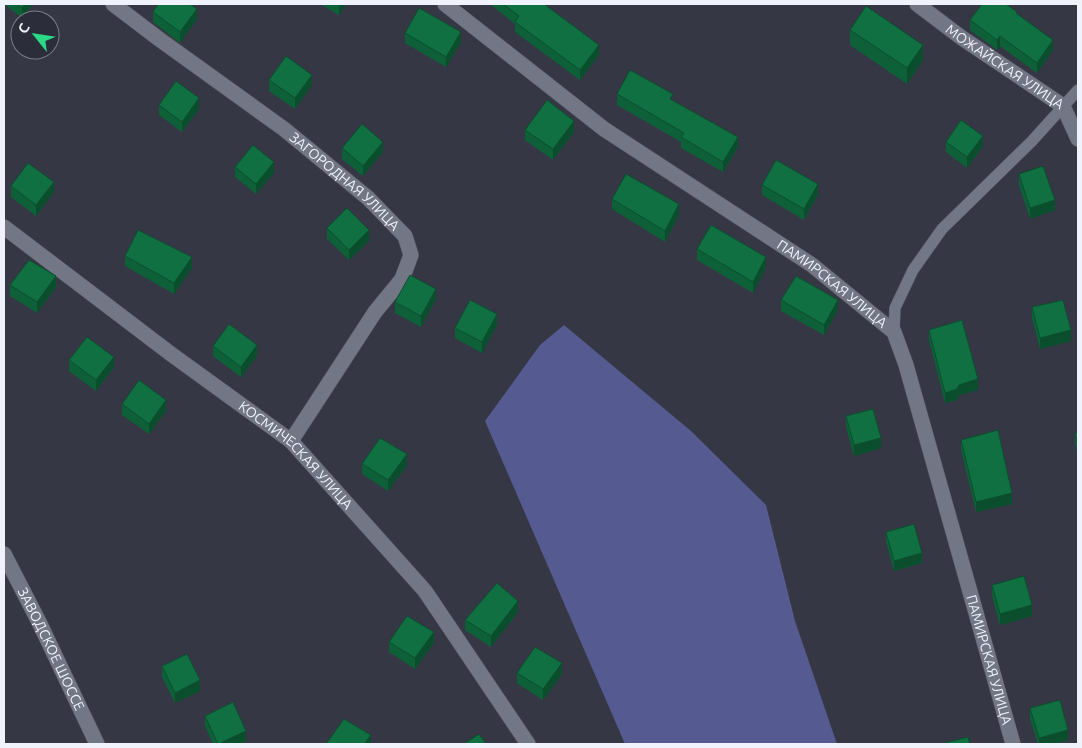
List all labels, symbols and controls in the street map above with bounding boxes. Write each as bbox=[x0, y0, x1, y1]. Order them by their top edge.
north arrow bbox=[10, 10, 60, 60]
text: С bbox=[15, 21, 33, 36]
street label: МОЖАЙСКАЯ УЛИЦА bbox=[943, 21, 1067, 112]
street label: ЗАГОРОДНАЯ УЛИЦА bbox=[287, 129, 403, 234]
street label: ПАМИРСКАЯ УЛИЦА bbox=[774, 236, 890, 331]
street label: КОСМИЧЕСКАЯ УЛИЦА bbox=[236, 398, 356, 512]
street label: ЗАВОДСКОЕ ШОССЕ bbox=[15, 585, 88, 713]
street label: ПАМИРСКАЯ УЛИЦА bbox=[963, 593, 1015, 727]

